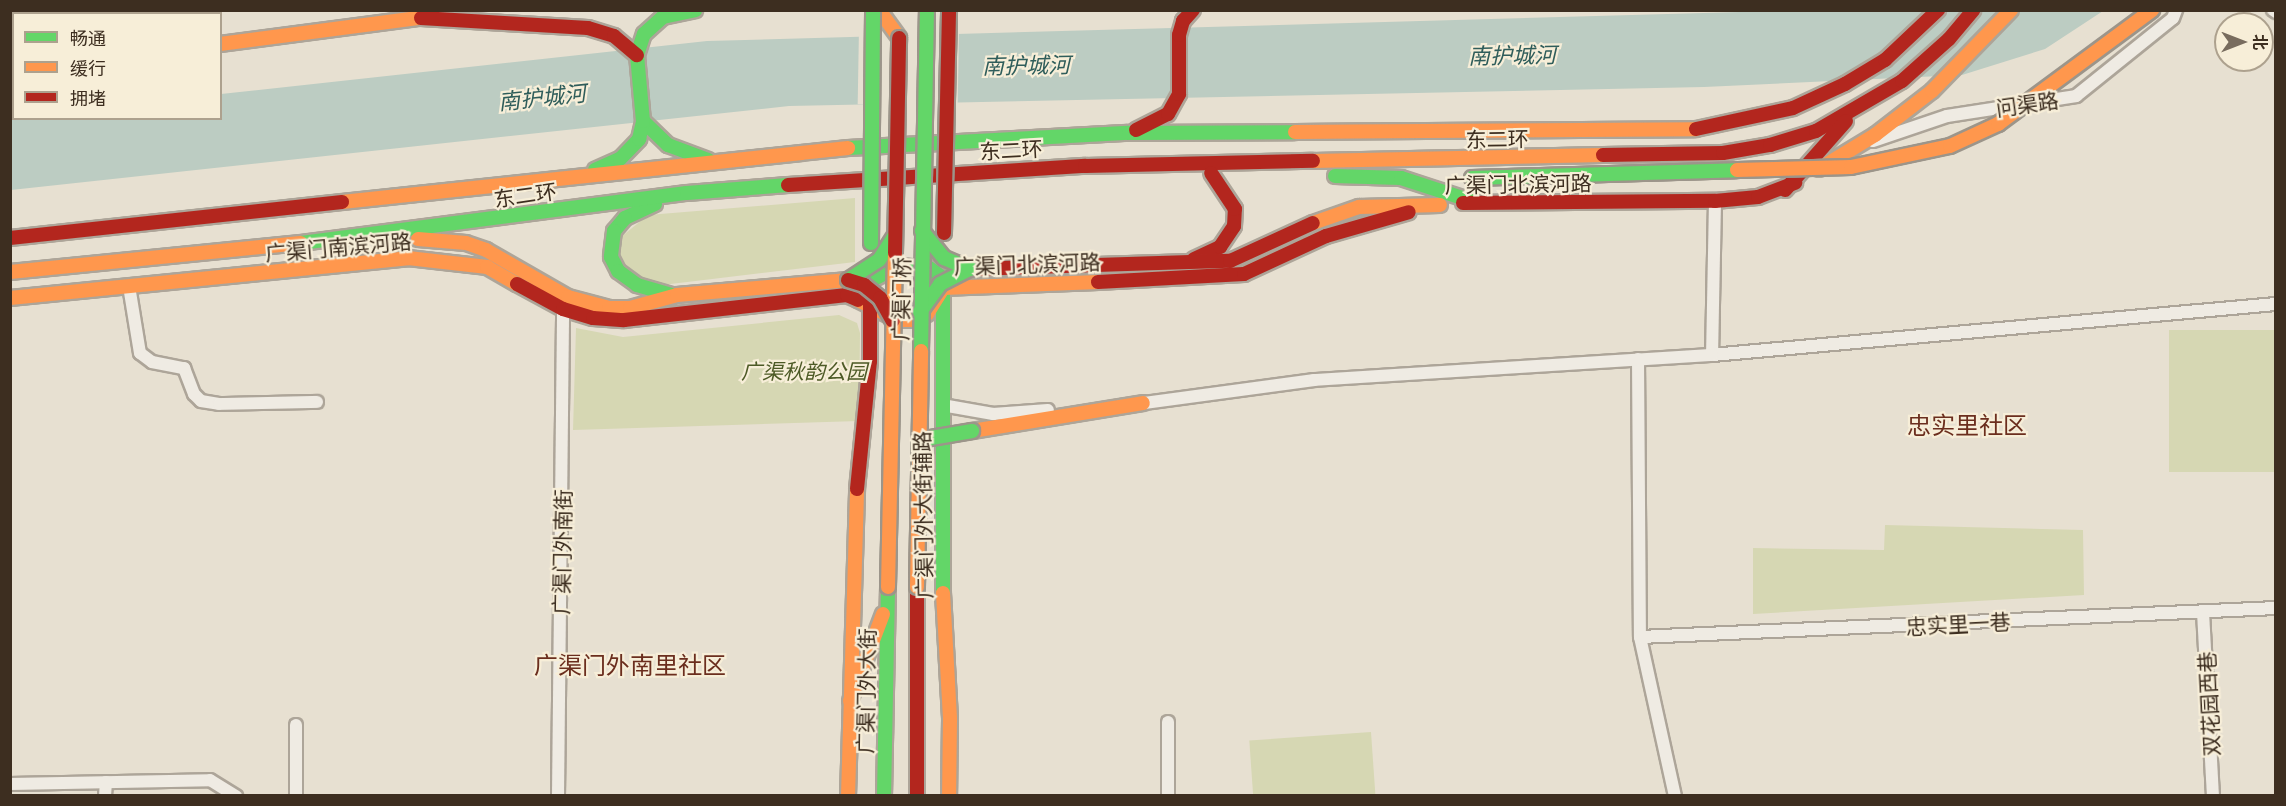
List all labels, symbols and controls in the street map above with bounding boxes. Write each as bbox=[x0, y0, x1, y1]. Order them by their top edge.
legend bbox=[12, 12, 222, 120]
north arrow bbox=[2214, 12, 2274, 72]
text: 畅通 bbox=[70, 26, 106, 50]
text: 北 bbox=[2250, 34, 2271, 50]
water label: 南护城河 bbox=[1468, 41, 1556, 69]
water label: 南护城河 bbox=[982, 51, 1070, 79]
text: 缓行 bbox=[70, 56, 106, 80]
water label: 南护城河 bbox=[497, 79, 587, 115]
text: 拥堵 bbox=[70, 86, 106, 110]
street label: 问渠路 bbox=[1994, 86, 2060, 120]
street label: 东二环 bbox=[1465, 125, 1529, 151]
street label: 东二环 bbox=[979, 135, 1043, 163]
street label: 广渠门北滨河路 bbox=[1444, 169, 1592, 197]
street label: 东二环 bbox=[492, 177, 558, 211]
street label: 广渠门南滨河路 bbox=[264, 227, 412, 265]
street label: 广渠门北滨河路 bbox=[953, 248, 1101, 278]
street label: 广渠门桥 bbox=[887, 257, 913, 341]
park label: 广渠秋韵公园 bbox=[741, 357, 867, 383]
district label: 忠实里社区 bbox=[1907, 411, 2027, 439]
street label: 广渠门外大街辅路 bbox=[908, 431, 936, 599]
street label: 广渠门外南街 bbox=[547, 489, 575, 615]
street label: 忠实里一巷 bbox=[1905, 608, 2011, 638]
street label: 广渠门外大街 bbox=[851, 628, 879, 754]
district label: 广渠门外南里社区 bbox=[534, 651, 726, 679]
street label: 双花园西巷 bbox=[2193, 651, 2223, 757]

